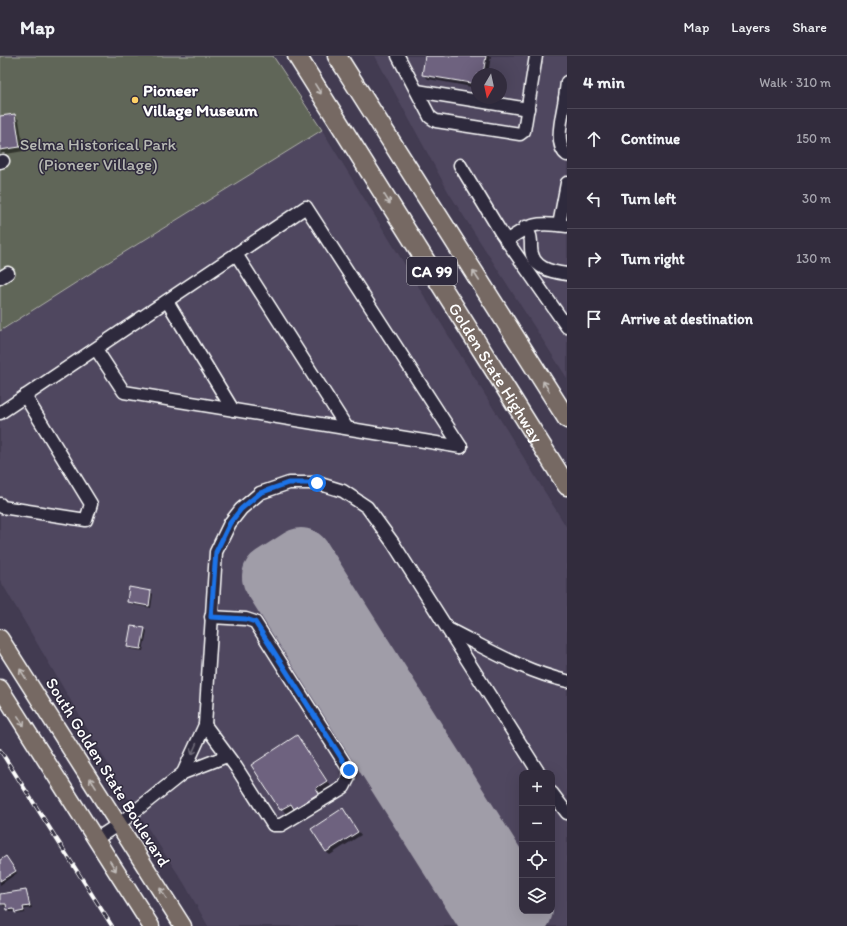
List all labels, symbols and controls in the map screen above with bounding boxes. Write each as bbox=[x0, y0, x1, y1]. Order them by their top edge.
text: Map bbox=[20, 16, 55, 39]
text: Map bbox=[684, 19, 709, 36]
text: Layers bbox=[731, 19, 770, 36]
text: Share bbox=[792, 19, 827, 36]
north arrow bbox=[471, 68, 507, 104]
text: 4 min bbox=[583, 72, 625, 92]
text: Walk · 310 m bbox=[759, 75, 831, 90]
place label: Pioneer Village Museum bbox=[143, 80, 258, 121]
one-way arrow bbox=[314, 83, 322, 95]
marker: Pioneer Village Museum bbox=[130, 95, 140, 105]
icon: ahead bbox=[583, 128, 605, 150]
text: Continue bbox=[621, 130, 680, 148]
text: 150 m bbox=[796, 131, 831, 146]
park label: Selma Historical Park (Pioneer Village) bbox=[20, 134, 177, 174]
icon: left bbox=[583, 188, 605, 210]
text: Turn left bbox=[621, 190, 676, 208]
text: 30 m bbox=[802, 191, 831, 206]
one-way arrow bbox=[383, 193, 391, 204]
icon: right bbox=[583, 248, 605, 270]
text: Turn right bbox=[621, 250, 685, 268]
text: 130 m bbox=[796, 251, 831, 266]
road number: CA 99 bbox=[407, 257, 457, 285]
one-way arrow bbox=[472, 271, 480, 282]
street label: Golden State Highway bbox=[444, 299, 547, 446]
icon: arrive bbox=[583, 308, 605, 330]
text: Arrive at destination bbox=[621, 310, 753, 328]
one-way arrow bbox=[542, 381, 550, 392]
route start bbox=[308, 474, 326, 492]
one-way arrow bbox=[19, 669, 27, 680]
street label: South Golden State Boulevard bbox=[42, 674, 174, 870]
one-way arrow bbox=[17, 715, 25, 726]
one-way arrow bbox=[190, 743, 197, 755]
route end bbox=[340, 761, 358, 779]
map controls bbox=[519, 770, 555, 914]
button: + bbox=[519, 770, 555, 806]
one-way arrow bbox=[89, 778, 97, 789]
button: − bbox=[519, 806, 555, 842]
button: locate bbox=[519, 842, 555, 878]
one-way arrow bbox=[109, 860, 117, 871]
button: layers bbox=[519, 878, 555, 914]
one-way arrow bbox=[158, 887, 166, 899]

